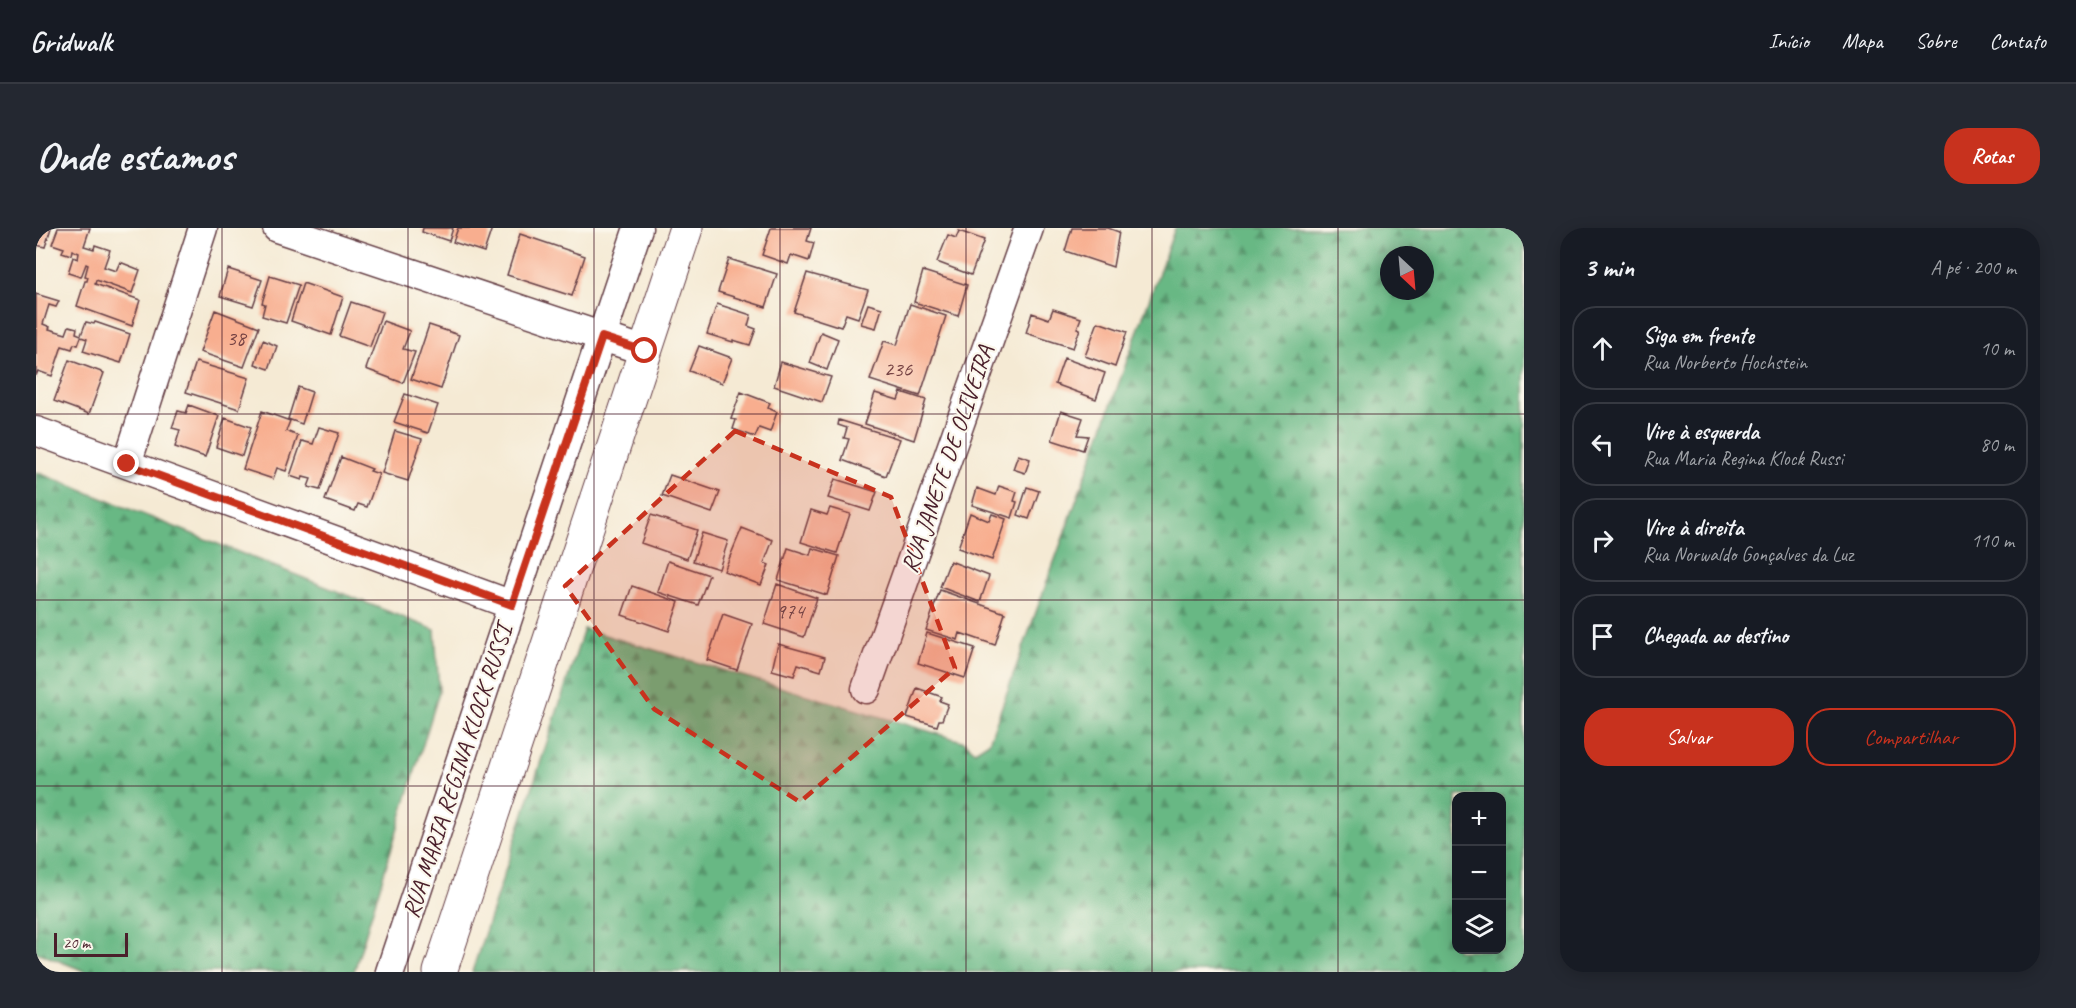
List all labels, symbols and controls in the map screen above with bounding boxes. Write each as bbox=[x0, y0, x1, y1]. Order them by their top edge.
text: Gridwalk bbox=[30, 24, 112, 59]
text: Início bbox=[1769, 28, 1809, 54]
text: Mapa bbox=[1842, 28, 1883, 54]
text: Sobre bbox=[1916, 28, 1956, 54]
text: Contato bbox=[1989, 28, 2046, 54]
button: Rotas bbox=[1944, 128, 2040, 184]
text: Onde estamos bbox=[36, 130, 233, 183]
north arrow bbox=[1380, 246, 1434, 300]
text: 3 min bbox=[1584, 251, 1634, 284]
text: A pé · 200 m bbox=[1931, 255, 2016, 280]
text: Siga em frente bbox=[1643, 322, 1754, 350]
house number: 38 bbox=[227, 325, 248, 351]
icon: ahead bbox=[1586, 332, 1619, 365]
text: 10 m bbox=[1980, 336, 2014, 361]
route start bbox=[631, 337, 657, 363]
street label: RUA JANETE DE OLIVEIRA bbox=[894, 341, 1000, 577]
text: Rua Norberto Hochstein bbox=[1643, 350, 1807, 375]
house number: 236 bbox=[884, 356, 913, 382]
text: Vire à esquerda bbox=[1643, 418, 1759, 446]
icon: left bbox=[1586, 428, 1619, 461]
text: 80 m bbox=[1980, 432, 2014, 457]
text: Rua Maria Regina Klock Russi bbox=[1643, 446, 1843, 471]
route end bbox=[113, 450, 139, 476]
text: Vire à direita bbox=[1643, 514, 1743, 542]
icon: right bbox=[1586, 524, 1619, 557]
text: 110 m bbox=[1971, 528, 2014, 553]
text: Rua Norwaldo Gonçalves da Luz bbox=[1643, 542, 1853, 567]
house number: 974 bbox=[776, 598, 807, 624]
street label: RUA MARIA REGINA KLOCK RUSSI bbox=[395, 616, 520, 921]
icon: arrive bbox=[1586, 620, 1619, 653]
text: Chegada ao destino bbox=[1643, 622, 1788, 650]
button: Salvar bbox=[1584, 708, 1794, 766]
button: Compartilhar bbox=[1806, 708, 2016, 766]
map controls bbox=[1452, 792, 1506, 954]
button: + bbox=[1452, 792, 1506, 846]
button: − bbox=[1452, 846, 1506, 900]
button: layers bbox=[1452, 900, 1506, 954]
scale bar bbox=[54, 930, 128, 958]
text: 20 m bbox=[63, 933, 90, 953]

